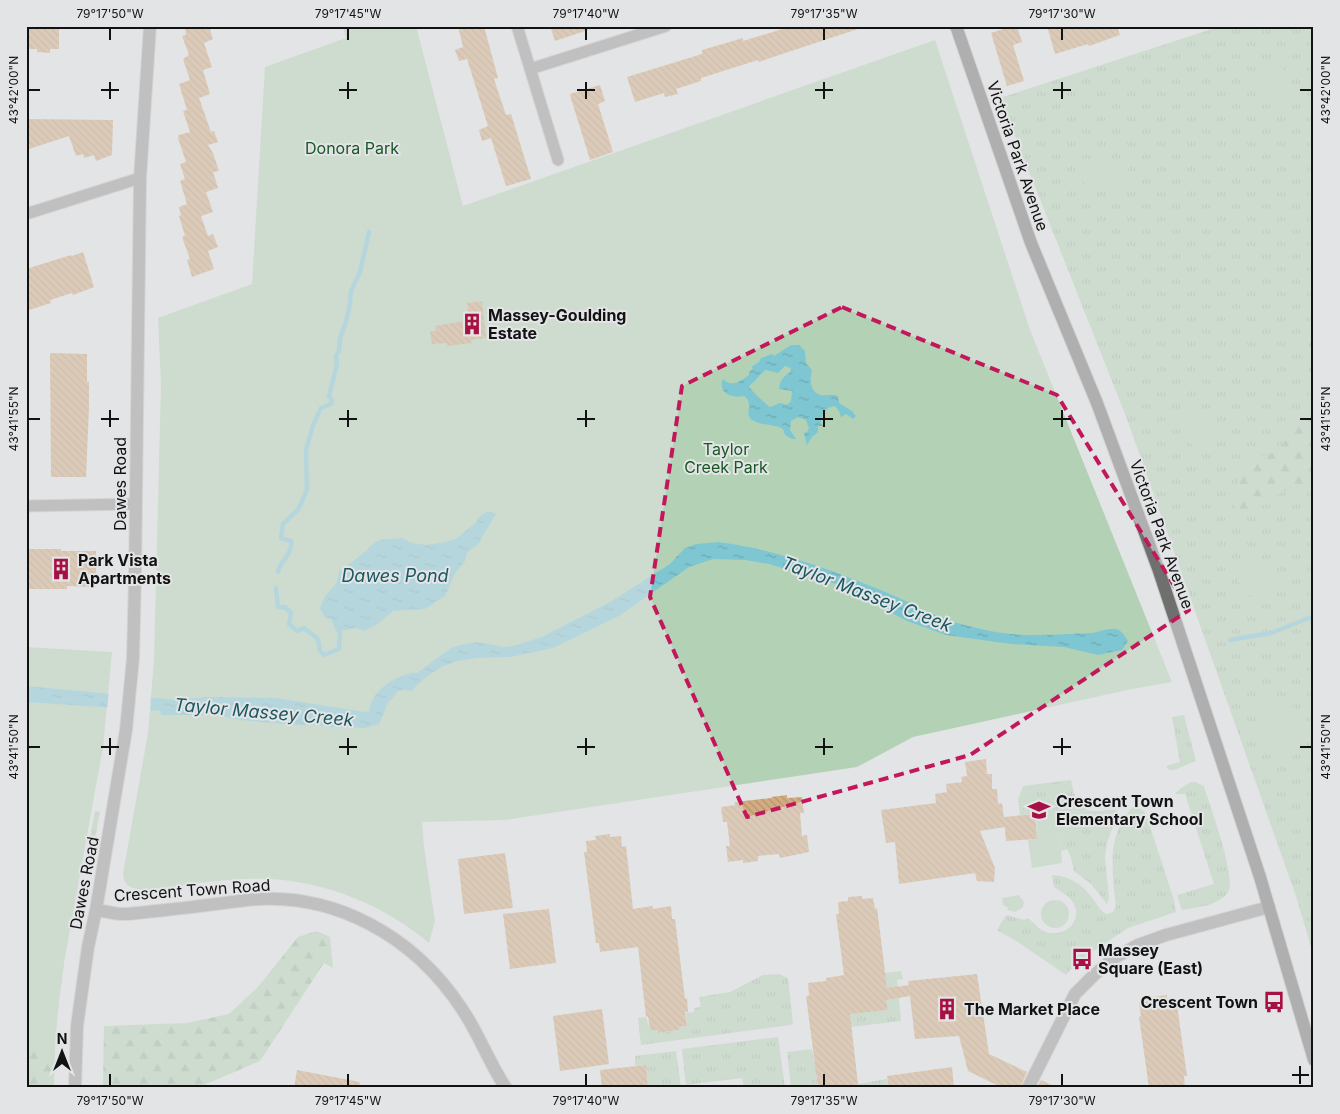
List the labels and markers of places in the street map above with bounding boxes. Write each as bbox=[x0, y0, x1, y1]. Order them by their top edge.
place label: Massey-Goulding Estate bbox=[488, 305, 626, 343]
building icon: Massey-Goulding Estate bbox=[459, 311, 485, 337]
place label: Park Vista Apartments bbox=[78, 550, 171, 588]
building icon: Park Vista Apartments bbox=[48, 556, 74, 582]
place label: Crescent Town Elementary School bbox=[1056, 791, 1203, 829]
school or university icon: Crescent Town Elementary School bbox=[1026, 797, 1052, 823]
place label: Massey Square (East) bbox=[1098, 940, 1203, 978]
bus stop icon: Massey Square (East) bbox=[1069, 946, 1095, 972]
bus stop icon: Crescent Town bbox=[1261, 989, 1287, 1015]
place label: Crescent Town bbox=[1140, 992, 1258, 1012]
building icon: The Market Place bbox=[934, 996, 960, 1022]
place label: The Market Place bbox=[964, 999, 1100, 1019]

